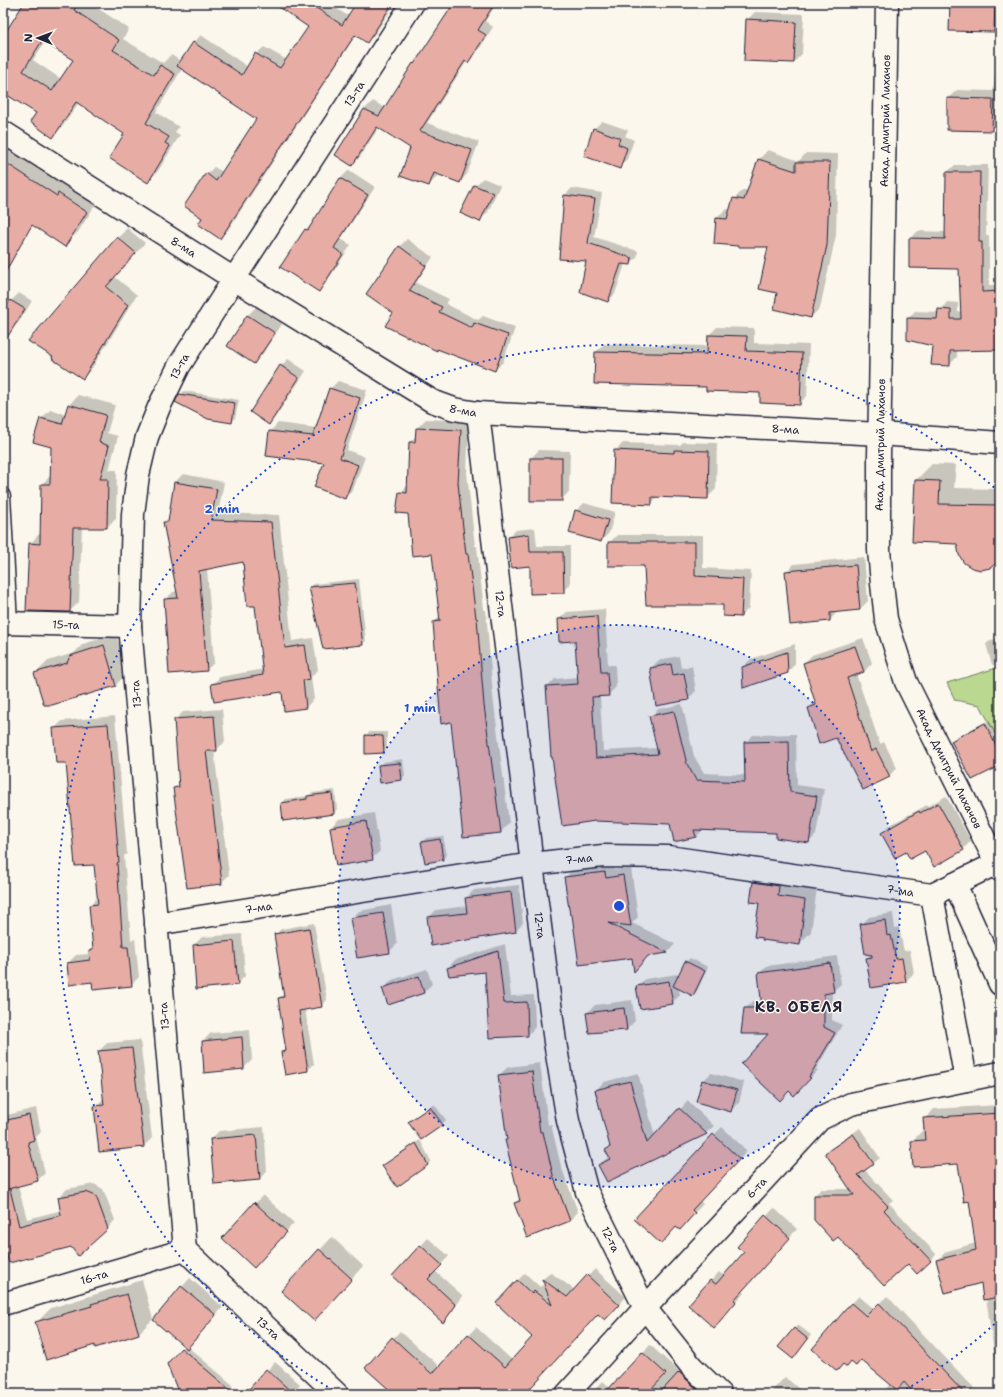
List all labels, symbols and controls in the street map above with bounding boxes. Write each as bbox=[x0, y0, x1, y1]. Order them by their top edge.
north arrow bbox=[18, 18, 58, 58]
text: N bbox=[21, 33, 36, 42]
street label: Акад. Дмитрий Лихачов bbox=[877, 54, 894, 187]
street label: 13-та bbox=[341, 78, 369, 110]
street label: 8-ма bbox=[168, 234, 199, 261]
street label: 13-та bbox=[167, 351, 193, 382]
street label: Акад. Дмитрий Лихачов bbox=[872, 378, 889, 511]
street label: 8-ма bbox=[447, 401, 478, 421]
street label: 8-ма bbox=[771, 421, 800, 438]
text: 2 min bbox=[205, 501, 240, 517]
street label: 12-та bbox=[491, 589, 509, 618]
street label: 15-та bbox=[52, 617, 80, 633]
street label: 13-та bbox=[128, 679, 145, 708]
text: 1 min bbox=[404, 700, 436, 716]
street label: Акад. Дмитрий Лихачов bbox=[912, 706, 985, 831]
street label: 7-ма bbox=[565, 850, 594, 868]
street label: 7-ма bbox=[886, 882, 915, 900]
street label: 7-ма bbox=[244, 899, 274, 918]
centre of rings bbox=[612, 899, 626, 913]
street label: 12-та bbox=[530, 911, 549, 940]
district label: КВ. ОБЕЛЯ bbox=[755, 997, 843, 1017]
street label: 13-та bbox=[156, 1001, 173, 1030]
street label: 6-та bbox=[743, 1174, 770, 1202]
street label: 12-та bbox=[597, 1224, 623, 1255]
street label: 16-та bbox=[79, 1266, 110, 1289]
street label: 13-та bbox=[252, 1313, 283, 1343]

